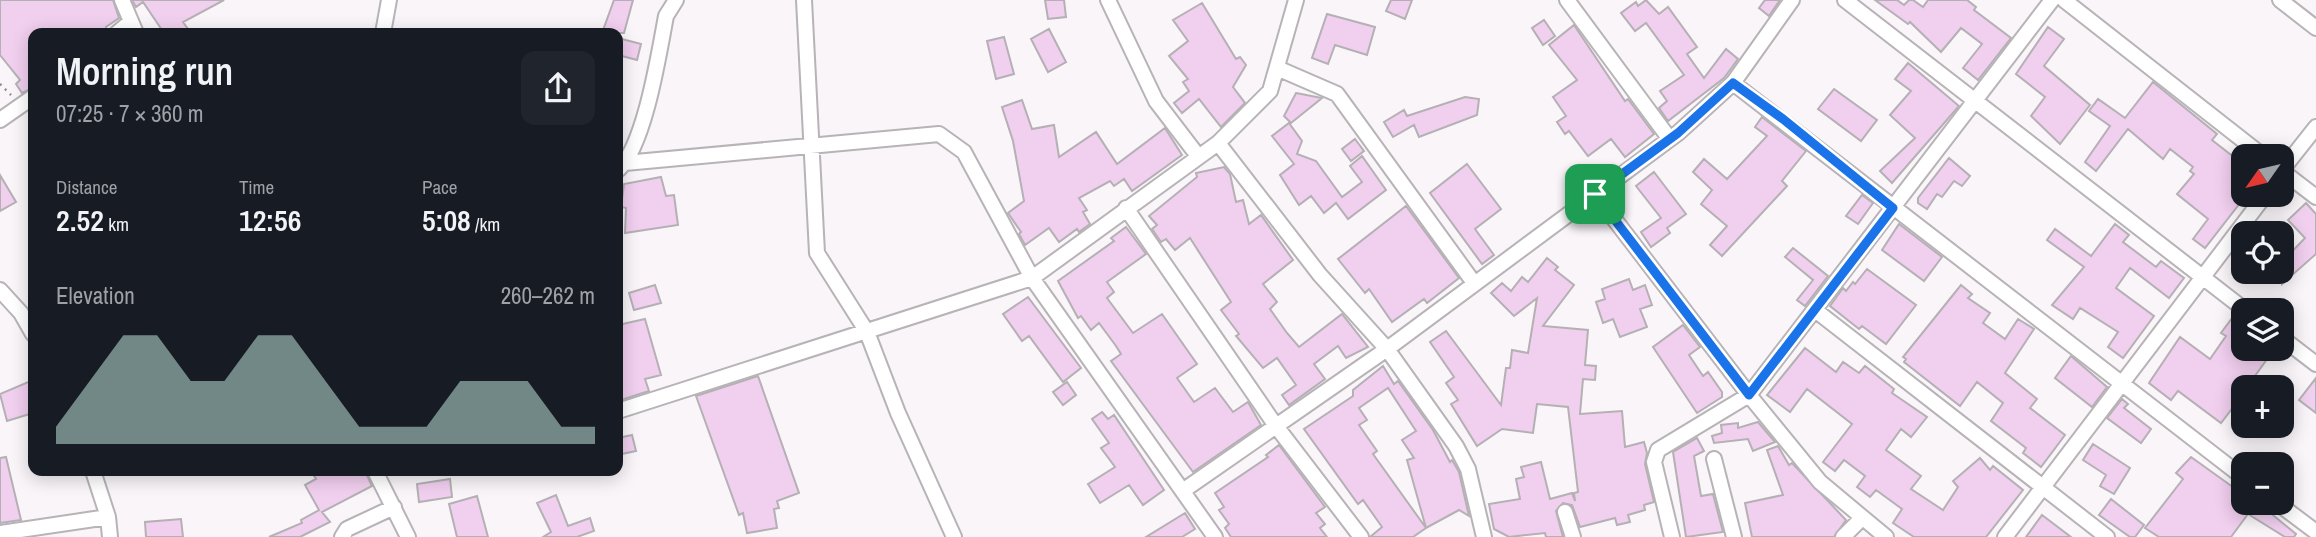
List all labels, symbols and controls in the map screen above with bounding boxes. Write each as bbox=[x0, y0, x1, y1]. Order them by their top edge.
text: Morning run bbox=[56, 46, 233, 97]
button: share bbox=[521, 51, 595, 125]
text: 07:25 · 7 × 360 m bbox=[56, 98, 203, 129]
north arrow bbox=[2231, 144, 2294, 206]
map controls bbox=[2231, 144, 2294, 515]
pin bbox=[1565, 164, 1625, 224]
text: Distance bbox=[56, 174, 117, 200]
text: Time bbox=[239, 174, 274, 200]
text: Pace bbox=[422, 174, 458, 200]
icon: arrive bbox=[1576, 175, 1614, 213]
text: 2.52 bbox=[56, 200, 104, 240]
text: 12:56 bbox=[239, 200, 301, 240]
text: 5:08 bbox=[422, 200, 471, 240]
text: km bbox=[104, 211, 129, 237]
text: /km bbox=[471, 211, 500, 237]
button: locate bbox=[2231, 221, 2294, 284]
text: Elevation bbox=[56, 280, 135, 311]
text: 260–262 m bbox=[501, 280, 595, 311]
button: layers bbox=[2231, 298, 2294, 361]
button: + bbox=[2231, 375, 2294, 438]
button: − bbox=[2231, 452, 2294, 515]

